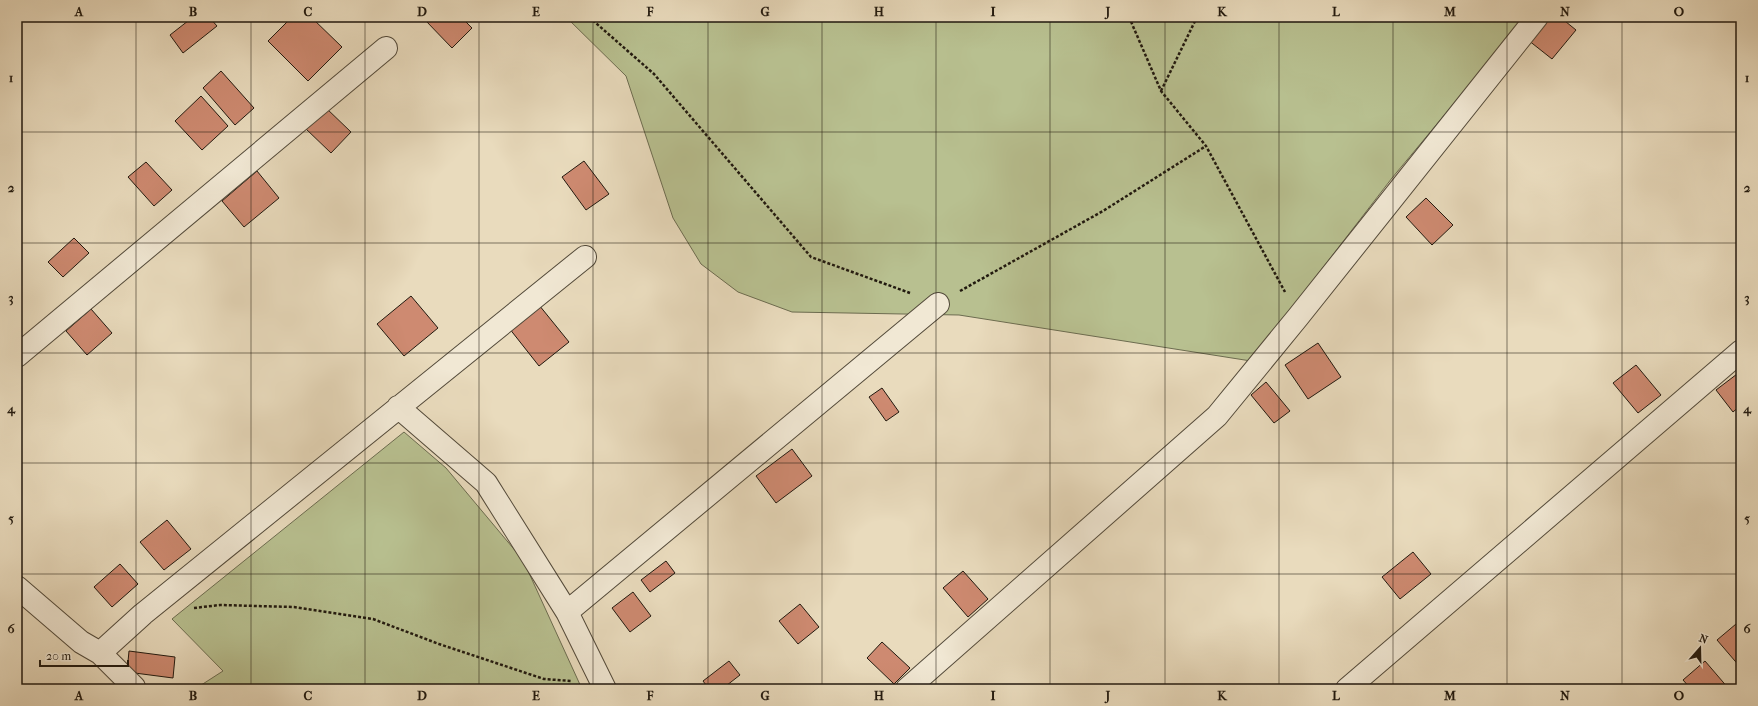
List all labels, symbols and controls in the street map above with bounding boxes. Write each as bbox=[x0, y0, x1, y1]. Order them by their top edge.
text: A bbox=[74, 4, 84, 19]
text: B bbox=[189, 4, 198, 19]
text: C bbox=[304, 4, 313, 19]
text: D bbox=[417, 4, 427, 19]
text: E bbox=[532, 4, 540, 19]
text: F bbox=[646, 4, 654, 19]
text: G bbox=[760, 4, 770, 19]
text: H bbox=[874, 4, 885, 19]
text: I bbox=[990, 4, 996, 19]
text: J bbox=[1104, 4, 1111, 20]
text: K bbox=[1217, 4, 1228, 19]
text: L bbox=[1332, 4, 1341, 19]
text: M bbox=[1443, 4, 1456, 19]
text: N bbox=[1560, 4, 1570, 19]
text: O bbox=[1674, 4, 1684, 19]
text: 1 bbox=[9, 70, 14, 85]
text: 1 bbox=[1745, 70, 1750, 85]
text: 2 bbox=[8, 180, 15, 195]
text: 2 bbox=[1744, 180, 1751, 195]
text: 3 bbox=[8, 290, 14, 306]
text: 3 bbox=[1744, 290, 1750, 306]
text: 4 bbox=[6, 401, 16, 417]
text: 4 bbox=[1742, 401, 1752, 417]
text: 5 bbox=[8, 511, 14, 526]
text: 5 bbox=[1744, 511, 1750, 526]
text: 6 bbox=[7, 621, 15, 636]
text: 6 bbox=[1743, 621, 1751, 636]
north arrow bbox=[1680, 628, 1720, 668]
text: N bbox=[1697, 632, 1710, 647]
scale bar bbox=[40, 642, 128, 668]
text: 20 m bbox=[46, 649, 71, 663]
text: A bbox=[74, 688, 84, 703]
text: B bbox=[189, 688, 198, 703]
text: C bbox=[304, 688, 313, 703]
text: D bbox=[417, 688, 427, 703]
text: E bbox=[532, 688, 540, 703]
text: F bbox=[646, 688, 654, 703]
text: G bbox=[760, 688, 770, 703]
text: H bbox=[874, 688, 885, 703]
text: I bbox=[990, 688, 996, 703]
text: J bbox=[1104, 688, 1111, 704]
text: K bbox=[1217, 688, 1228, 703]
text: L bbox=[1332, 688, 1341, 703]
text: M bbox=[1443, 688, 1456, 703]
text: N bbox=[1560, 688, 1570, 703]
text: O bbox=[1674, 688, 1684, 703]

